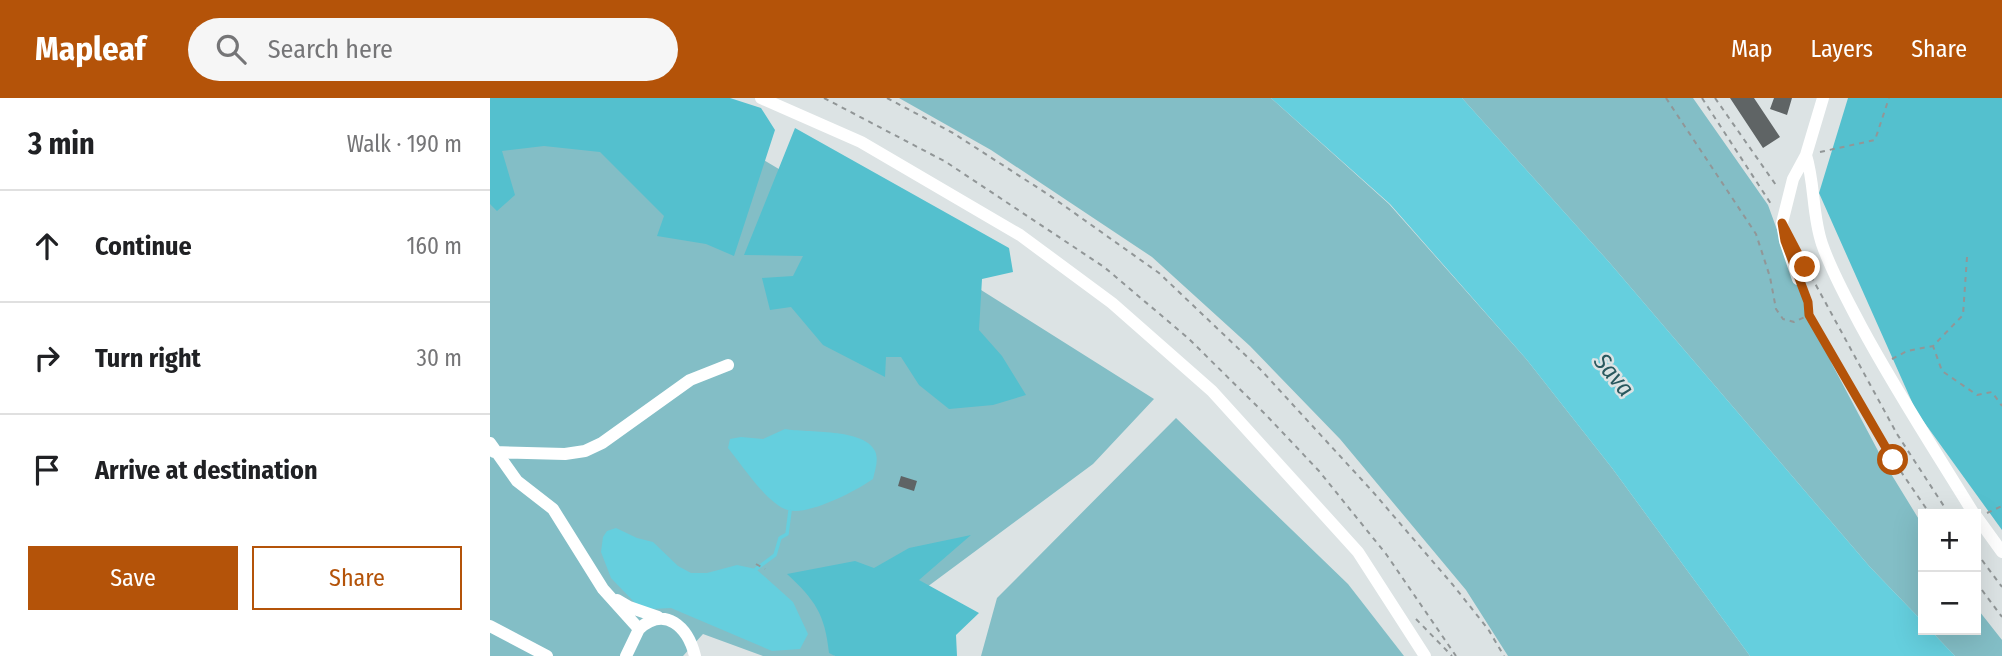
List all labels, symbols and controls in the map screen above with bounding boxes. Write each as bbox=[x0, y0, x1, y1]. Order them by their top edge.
search box bbox=[188, 18, 678, 81]
text: Mapleaf bbox=[35, 29, 146, 69]
icon: search bbox=[212, 30, 250, 68]
text: Search here bbox=[268, 34, 393, 65]
text: Map bbox=[1731, 35, 1773, 63]
text: Layers bbox=[1811, 35, 1873, 63]
text: Share bbox=[1911, 35, 1967, 63]
text: 3 min bbox=[28, 126, 95, 162]
text: Walk · 190 m bbox=[347, 130, 462, 158]
icon: ahead bbox=[28, 227, 66, 265]
text: Continue bbox=[95, 231, 192, 262]
text: 160 m bbox=[407, 232, 462, 260]
route end bbox=[1789, 251, 1820, 282]
icon: right bbox=[28, 339, 66, 377]
text: Turn right bbox=[95, 343, 201, 374]
text: 30 m bbox=[417, 344, 462, 372]
water label: Sava bbox=[1587, 347, 1640, 402]
route start bbox=[1877, 444, 1908, 475]
icon: arrive bbox=[28, 451, 66, 489]
text: Arrive at destination bbox=[95, 455, 318, 486]
map controls bbox=[1918, 509, 1981, 635]
button: + bbox=[1918, 509, 1981, 572]
button: Save bbox=[28, 546, 238, 610]
button: Share bbox=[252, 546, 462, 610]
button: − bbox=[1918, 572, 1981, 635]

